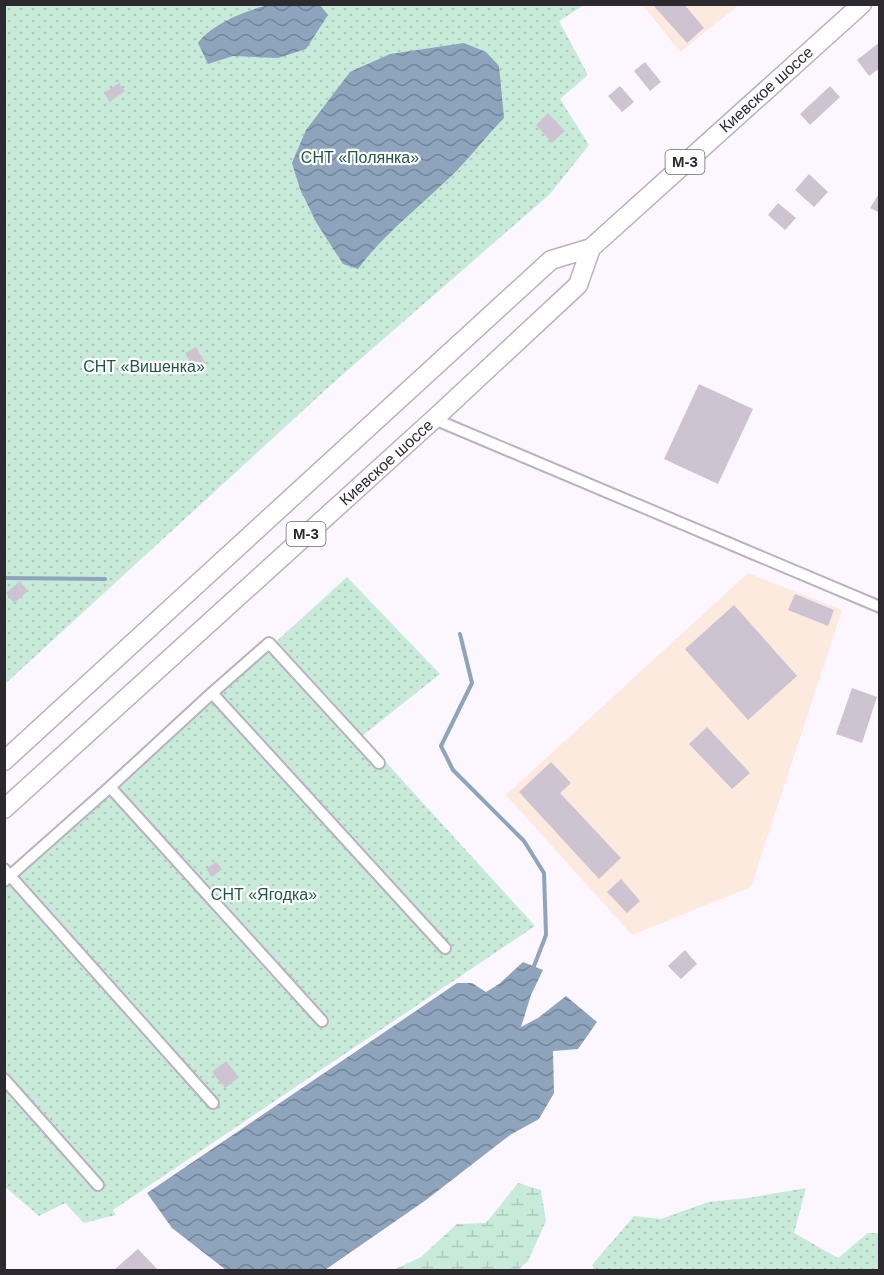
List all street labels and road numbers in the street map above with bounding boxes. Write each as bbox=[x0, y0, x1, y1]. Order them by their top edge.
street label: Киевское шоссе bbox=[716, 43, 817, 136]
road number: М-3 bbox=[666, 150, 704, 174]
street label: Киевское шоссе bbox=[336, 416, 437, 509]
road number: М-3 bbox=[286, 522, 326, 546]

